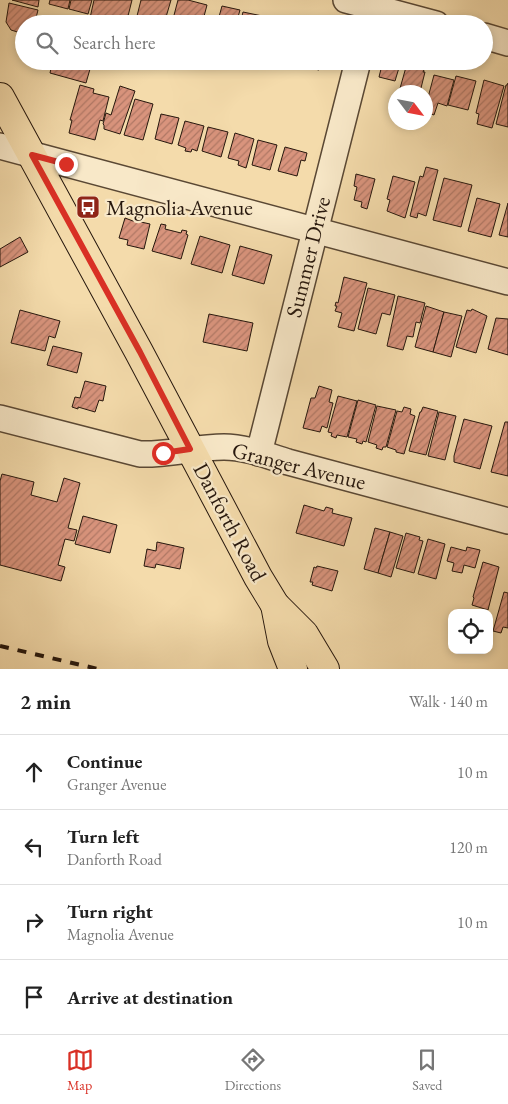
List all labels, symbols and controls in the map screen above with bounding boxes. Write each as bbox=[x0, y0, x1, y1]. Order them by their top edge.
search box bbox=[15, 15, 493, 70]
icon: search bbox=[33, 29, 61, 57]
text: Search here bbox=[73, 30, 155, 55]
north arrow bbox=[388, 85, 433, 130]
route end bbox=[55, 153, 78, 176]
place label: Magnolia Avenue bbox=[106, 193, 253, 222]
street label: Summer Drive bbox=[279, 193, 337, 320]
bus stop icon: Magnolia Avenue bbox=[75, 194, 101, 220]
street label: Granger Avenue bbox=[229, 435, 369, 497]
route start bbox=[152, 442, 175, 465]
street label: Danforth Road bbox=[187, 458, 274, 587]
map controls bbox=[448, 609, 493, 654]
button: locate bbox=[448, 609, 493, 654]
text: 2 min bbox=[20, 688, 71, 715]
text: Walk · 140 m bbox=[409, 691, 488, 712]
text: Continue bbox=[67, 749, 142, 774]
icon: ahead bbox=[20, 758, 48, 786]
text: 10 m bbox=[457, 762, 488, 783]
text: Granger Avenue bbox=[67, 774, 167, 795]
text: Turn left bbox=[67, 824, 139, 849]
icon: left bbox=[20, 833, 48, 861]
text: 120 m bbox=[449, 837, 488, 858]
text: Danforth Road bbox=[67, 849, 162, 870]
text: Turn right bbox=[67, 899, 153, 924]
icon: right bbox=[20, 908, 48, 936]
text: 10 m bbox=[457, 912, 488, 933]
text: Magnolia Avenue bbox=[67, 924, 174, 945]
icon: arrive bbox=[20, 983, 48, 1011]
text: Arrive at destination bbox=[67, 985, 233, 1010]
tab: Map bbox=[66, 1046, 94, 1094]
tab: Directions bbox=[225, 1046, 281, 1094]
tab: Saved bbox=[412, 1046, 442, 1094]

